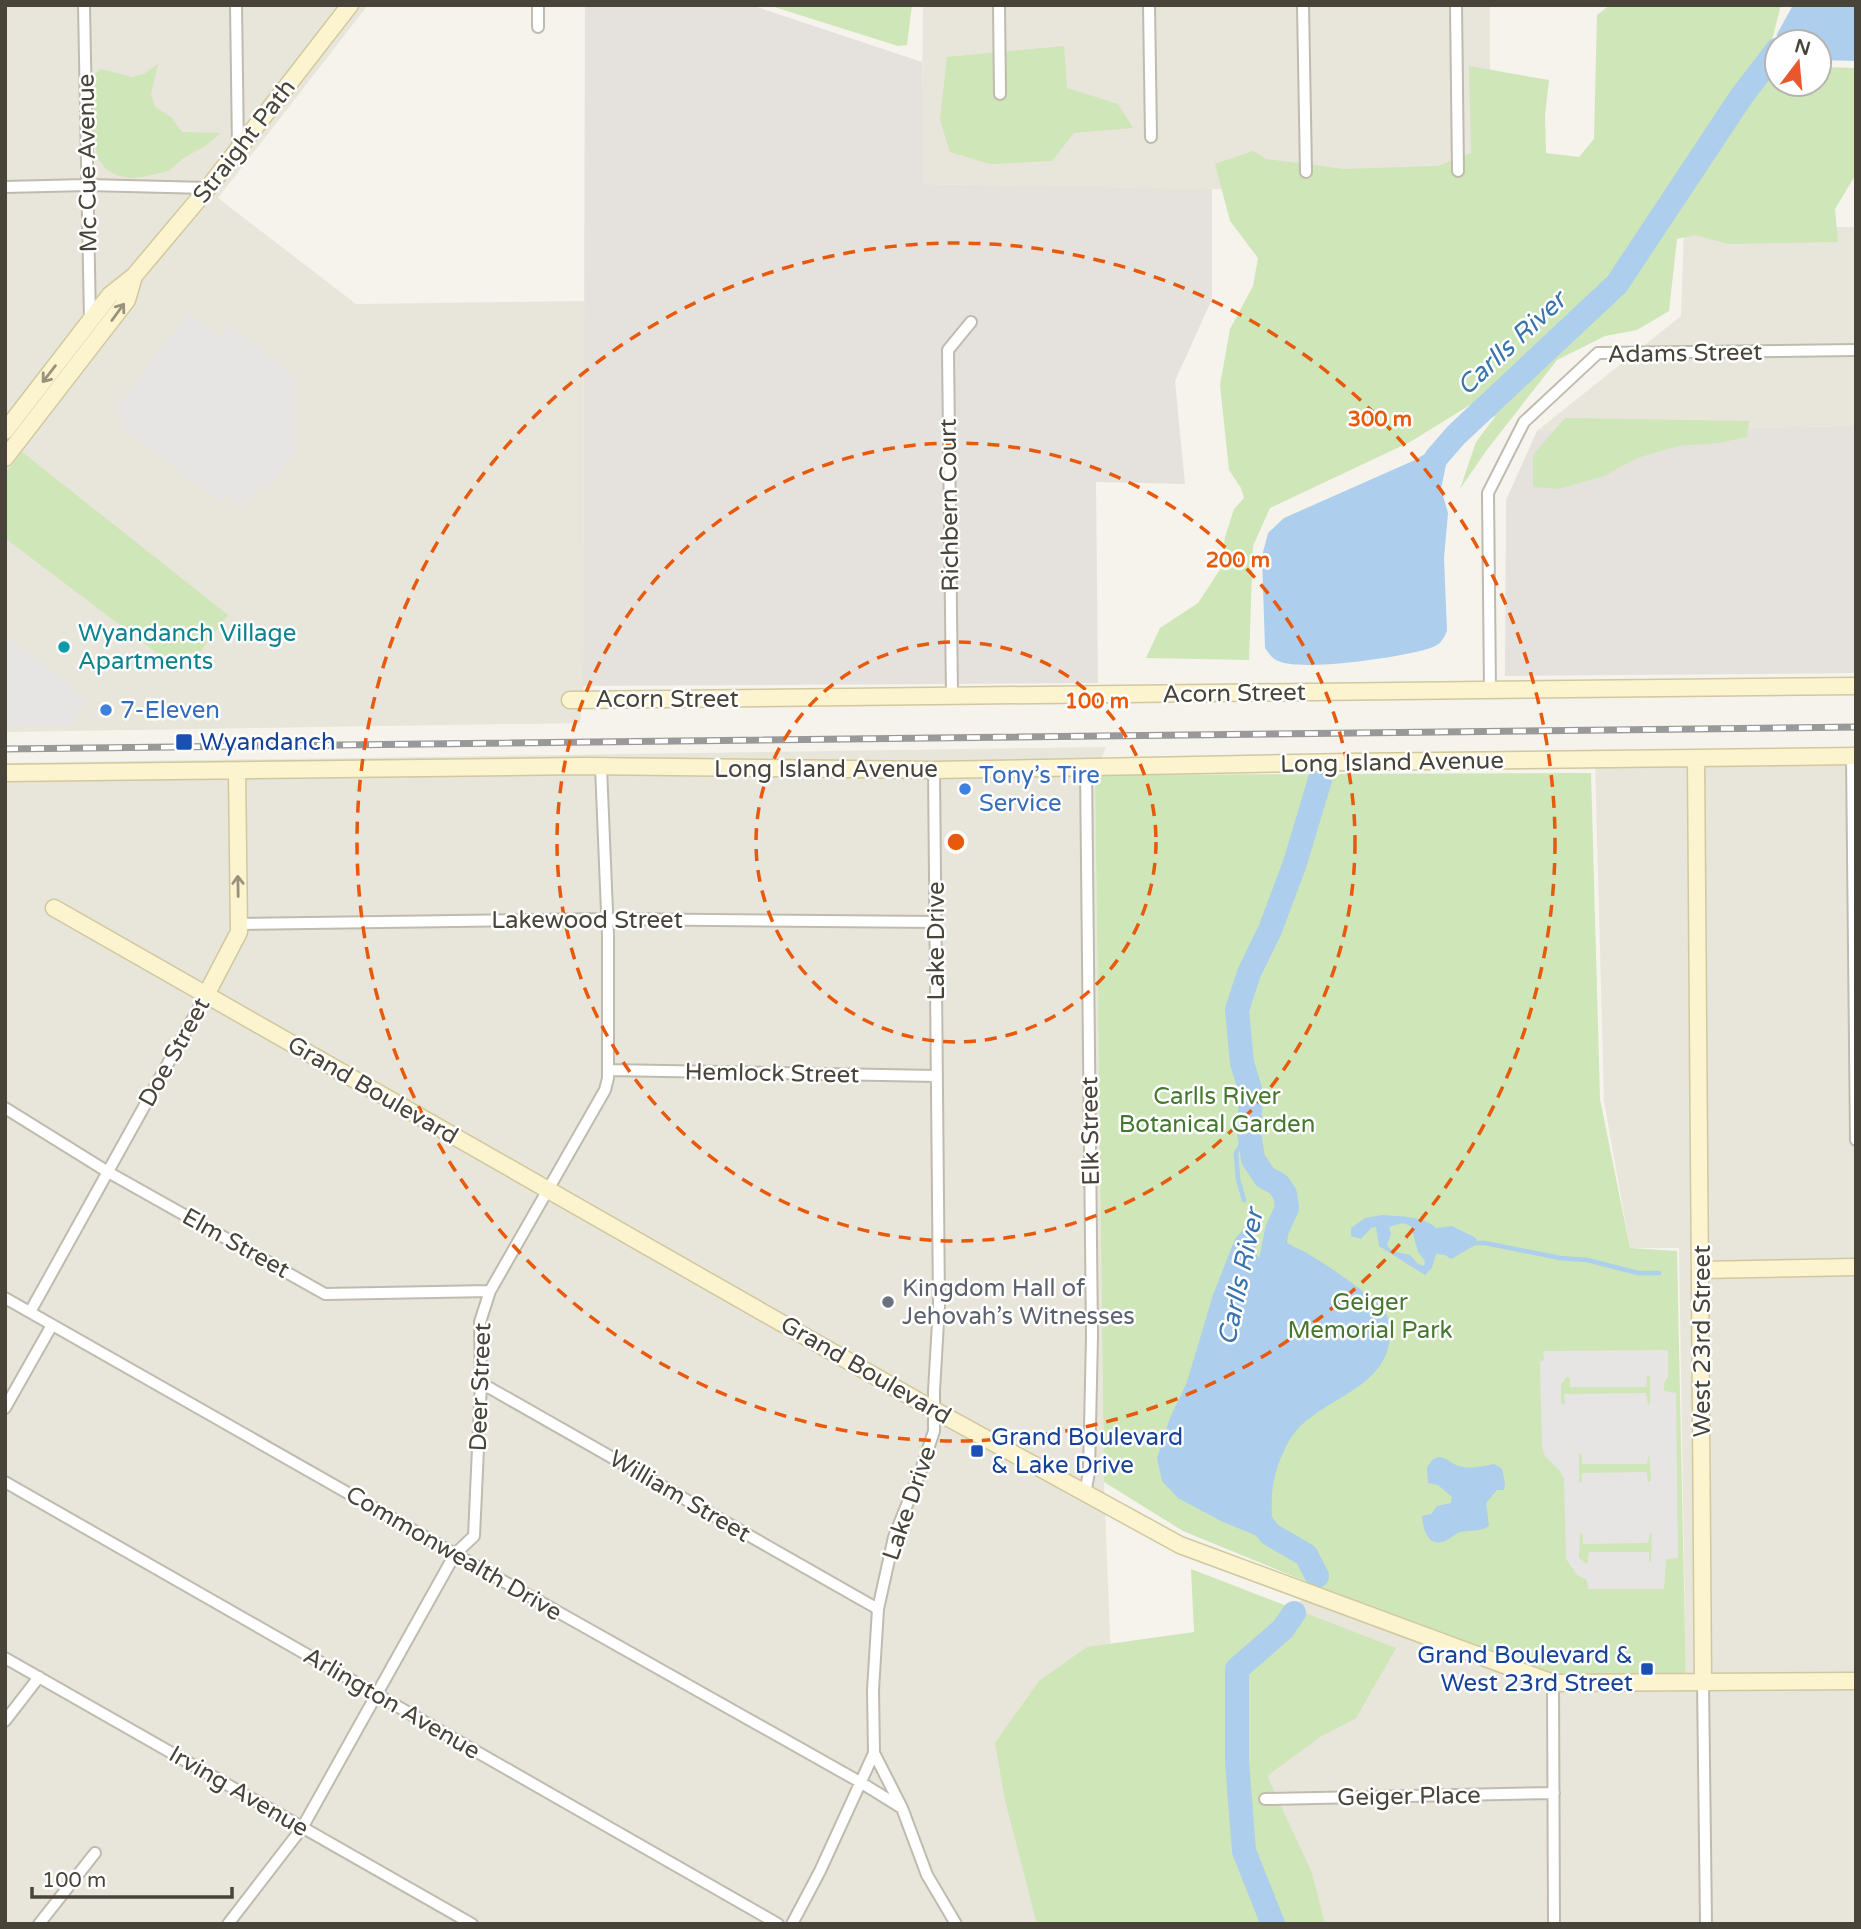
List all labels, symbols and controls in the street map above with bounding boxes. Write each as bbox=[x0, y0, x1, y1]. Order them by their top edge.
north arrow bbox=[1763, 28, 1833, 98]
text: N bbox=[1792, 35, 1813, 60]
street label: Mc Cue Avenue bbox=[71, 73, 104, 253]
street label: Straight Path bbox=[187, 73, 302, 209]
water label: Carlls River bbox=[1450, 283, 1575, 402]
one-way arrow bbox=[111, 303, 125, 322]
street label: Adams Street bbox=[1607, 338, 1763, 369]
one-way arrow bbox=[41, 364, 56, 383]
text: 300 m bbox=[1348, 407, 1412, 432]
street label: Richbern Court bbox=[933, 418, 966, 592]
text: 200 m bbox=[1206, 548, 1270, 573]
place label: Wyandanch Village Apartments bbox=[78, 619, 296, 676]
marker: Wyandanch Village Apartments bbox=[56, 639, 72, 655]
street label: Acorn Street bbox=[1162, 678, 1306, 709]
street label: Acorn Street bbox=[595, 685, 739, 714]
text: 100 m bbox=[1065, 689, 1129, 714]
place label: 7-Eleven bbox=[120, 696, 220, 725]
marker: 7-Eleven bbox=[98, 702, 114, 718]
place label: Wyandanch bbox=[200, 728, 336, 757]
marker: Wyandanch bbox=[174, 732, 194, 752]
street label: Long Island Avenue bbox=[1280, 746, 1504, 779]
street label: Long Island Avenue bbox=[714, 755, 938, 784]
place label: Tony’s Tire Service bbox=[979, 761, 1100, 818]
marker: Tony’s Tire Service bbox=[957, 781, 973, 797]
centre of rings bbox=[944, 830, 968, 854]
one-way arrow bbox=[232, 874, 245, 897]
street label: Lake Drive bbox=[922, 881, 951, 1001]
street label: Lakewood Street bbox=[491, 906, 683, 935]
street label: Doe Street bbox=[133, 992, 216, 1112]
street label: Grand Boulevard bbox=[282, 1030, 463, 1151]
street label: Hemlock Street bbox=[684, 1057, 860, 1090]
street label: Elk Street bbox=[1075, 1076, 1106, 1186]
park label: Carlls River Botanical Garden bbox=[1119, 1082, 1315, 1139]
street label: Elm Street bbox=[177, 1202, 294, 1285]
water label: Carlls River bbox=[1211, 1203, 1271, 1348]
street label: West 23rd Street bbox=[1688, 1245, 1717, 1437]
place label: Kingdom Hall of Jehovah’s Witnesses bbox=[902, 1274, 1135, 1331]
park label: Geiger Memorial Park bbox=[1287, 1288, 1453, 1345]
marker: Kingdom Hall of Jehovah’s Witnesses bbox=[880, 1294, 896, 1310]
street label: Grand Boulevard bbox=[775, 1310, 956, 1431]
street label: Deer Street bbox=[464, 1322, 497, 1452]
place label: Grand Boulevard & Lake Drive bbox=[991, 1423, 1183, 1480]
street label: Lake Drive bbox=[876, 1442, 943, 1564]
marker: Grand Boulevard & Lake Drive bbox=[969, 1443, 985, 1459]
street label: William Street bbox=[604, 1444, 756, 1549]
street label: Commonwealth Drive bbox=[340, 1480, 567, 1627]
street label: Arlington Avenue bbox=[298, 1641, 485, 1766]
place label: Grand Boulevard & West 23rd Street bbox=[1417, 1641, 1633, 1698]
marker: Grand Boulevard & West 23rd Street bbox=[1639, 1661, 1655, 1677]
street label: Irving Avenue bbox=[164, 1740, 314, 1843]
street label: Geiger Place bbox=[1337, 1781, 1481, 1812]
scale bar bbox=[32, 1856, 231, 1900]
text: 100 m bbox=[42, 1868, 106, 1893]

